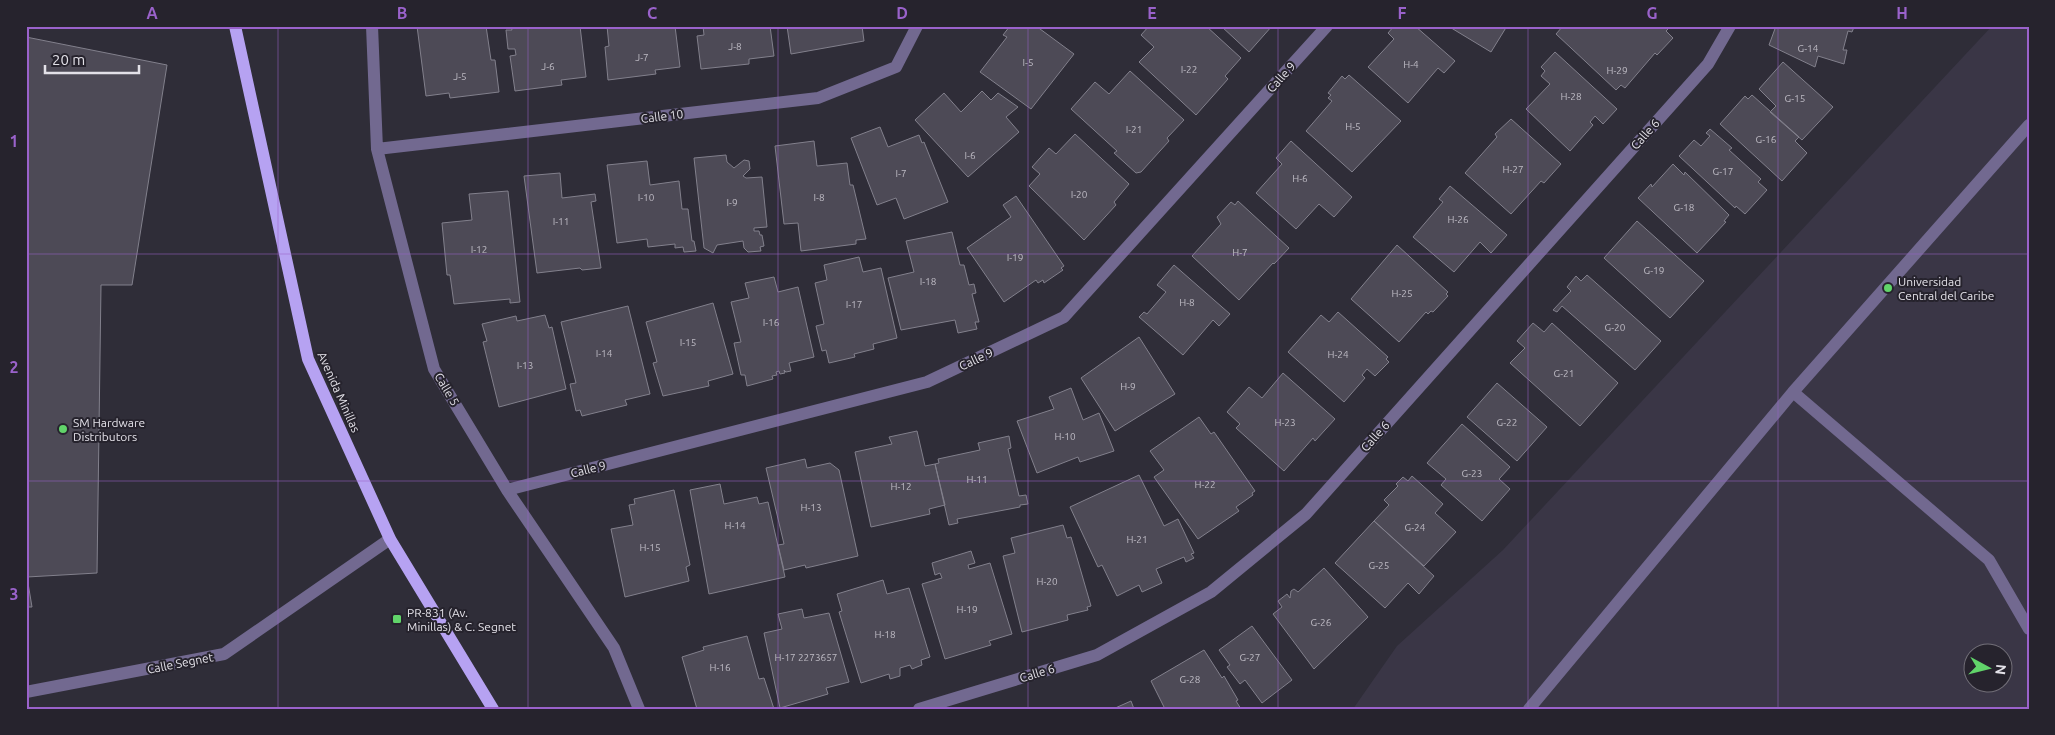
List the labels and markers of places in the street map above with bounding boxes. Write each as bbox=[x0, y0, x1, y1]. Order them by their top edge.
place label: Universidad Central del Caribe bbox=[1898, 275, 1994, 302]
marker: Universidad Central del Caribe bbox=[1882, 282, 1894, 294]
place label: SM Hardware Distributors bbox=[73, 416, 145, 443]
marker: SM Hardware Distributors bbox=[57, 423, 69, 435]
place label: PR-831 (Av. Minillas) & C. Segnet bbox=[407, 606, 516, 634]
marker: PR-831 (Av. Minillas) & C. Segnet bbox=[391, 613, 403, 625]

